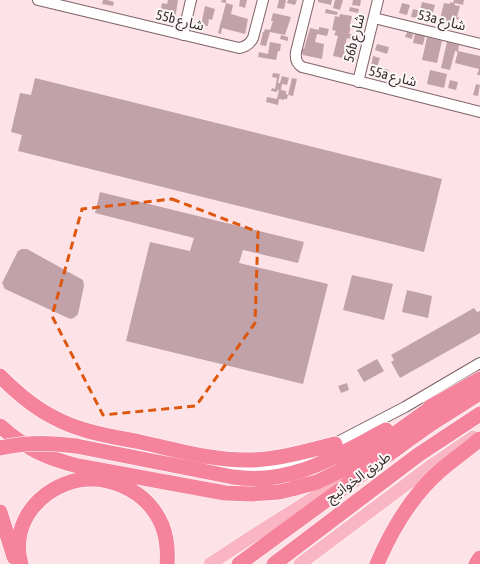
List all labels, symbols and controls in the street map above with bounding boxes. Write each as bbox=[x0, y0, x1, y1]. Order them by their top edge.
street label: 55b شارع bbox=[154, 6, 206, 37]
street label: 53a شارع bbox=[416, 6, 468, 37]
street label: 56b شارع bbox=[340, 12, 371, 64]
street label: 55a شارع bbox=[367, 62, 419, 93]
street label: طريق الخوانيج bbox=[323, 448, 395, 508]

